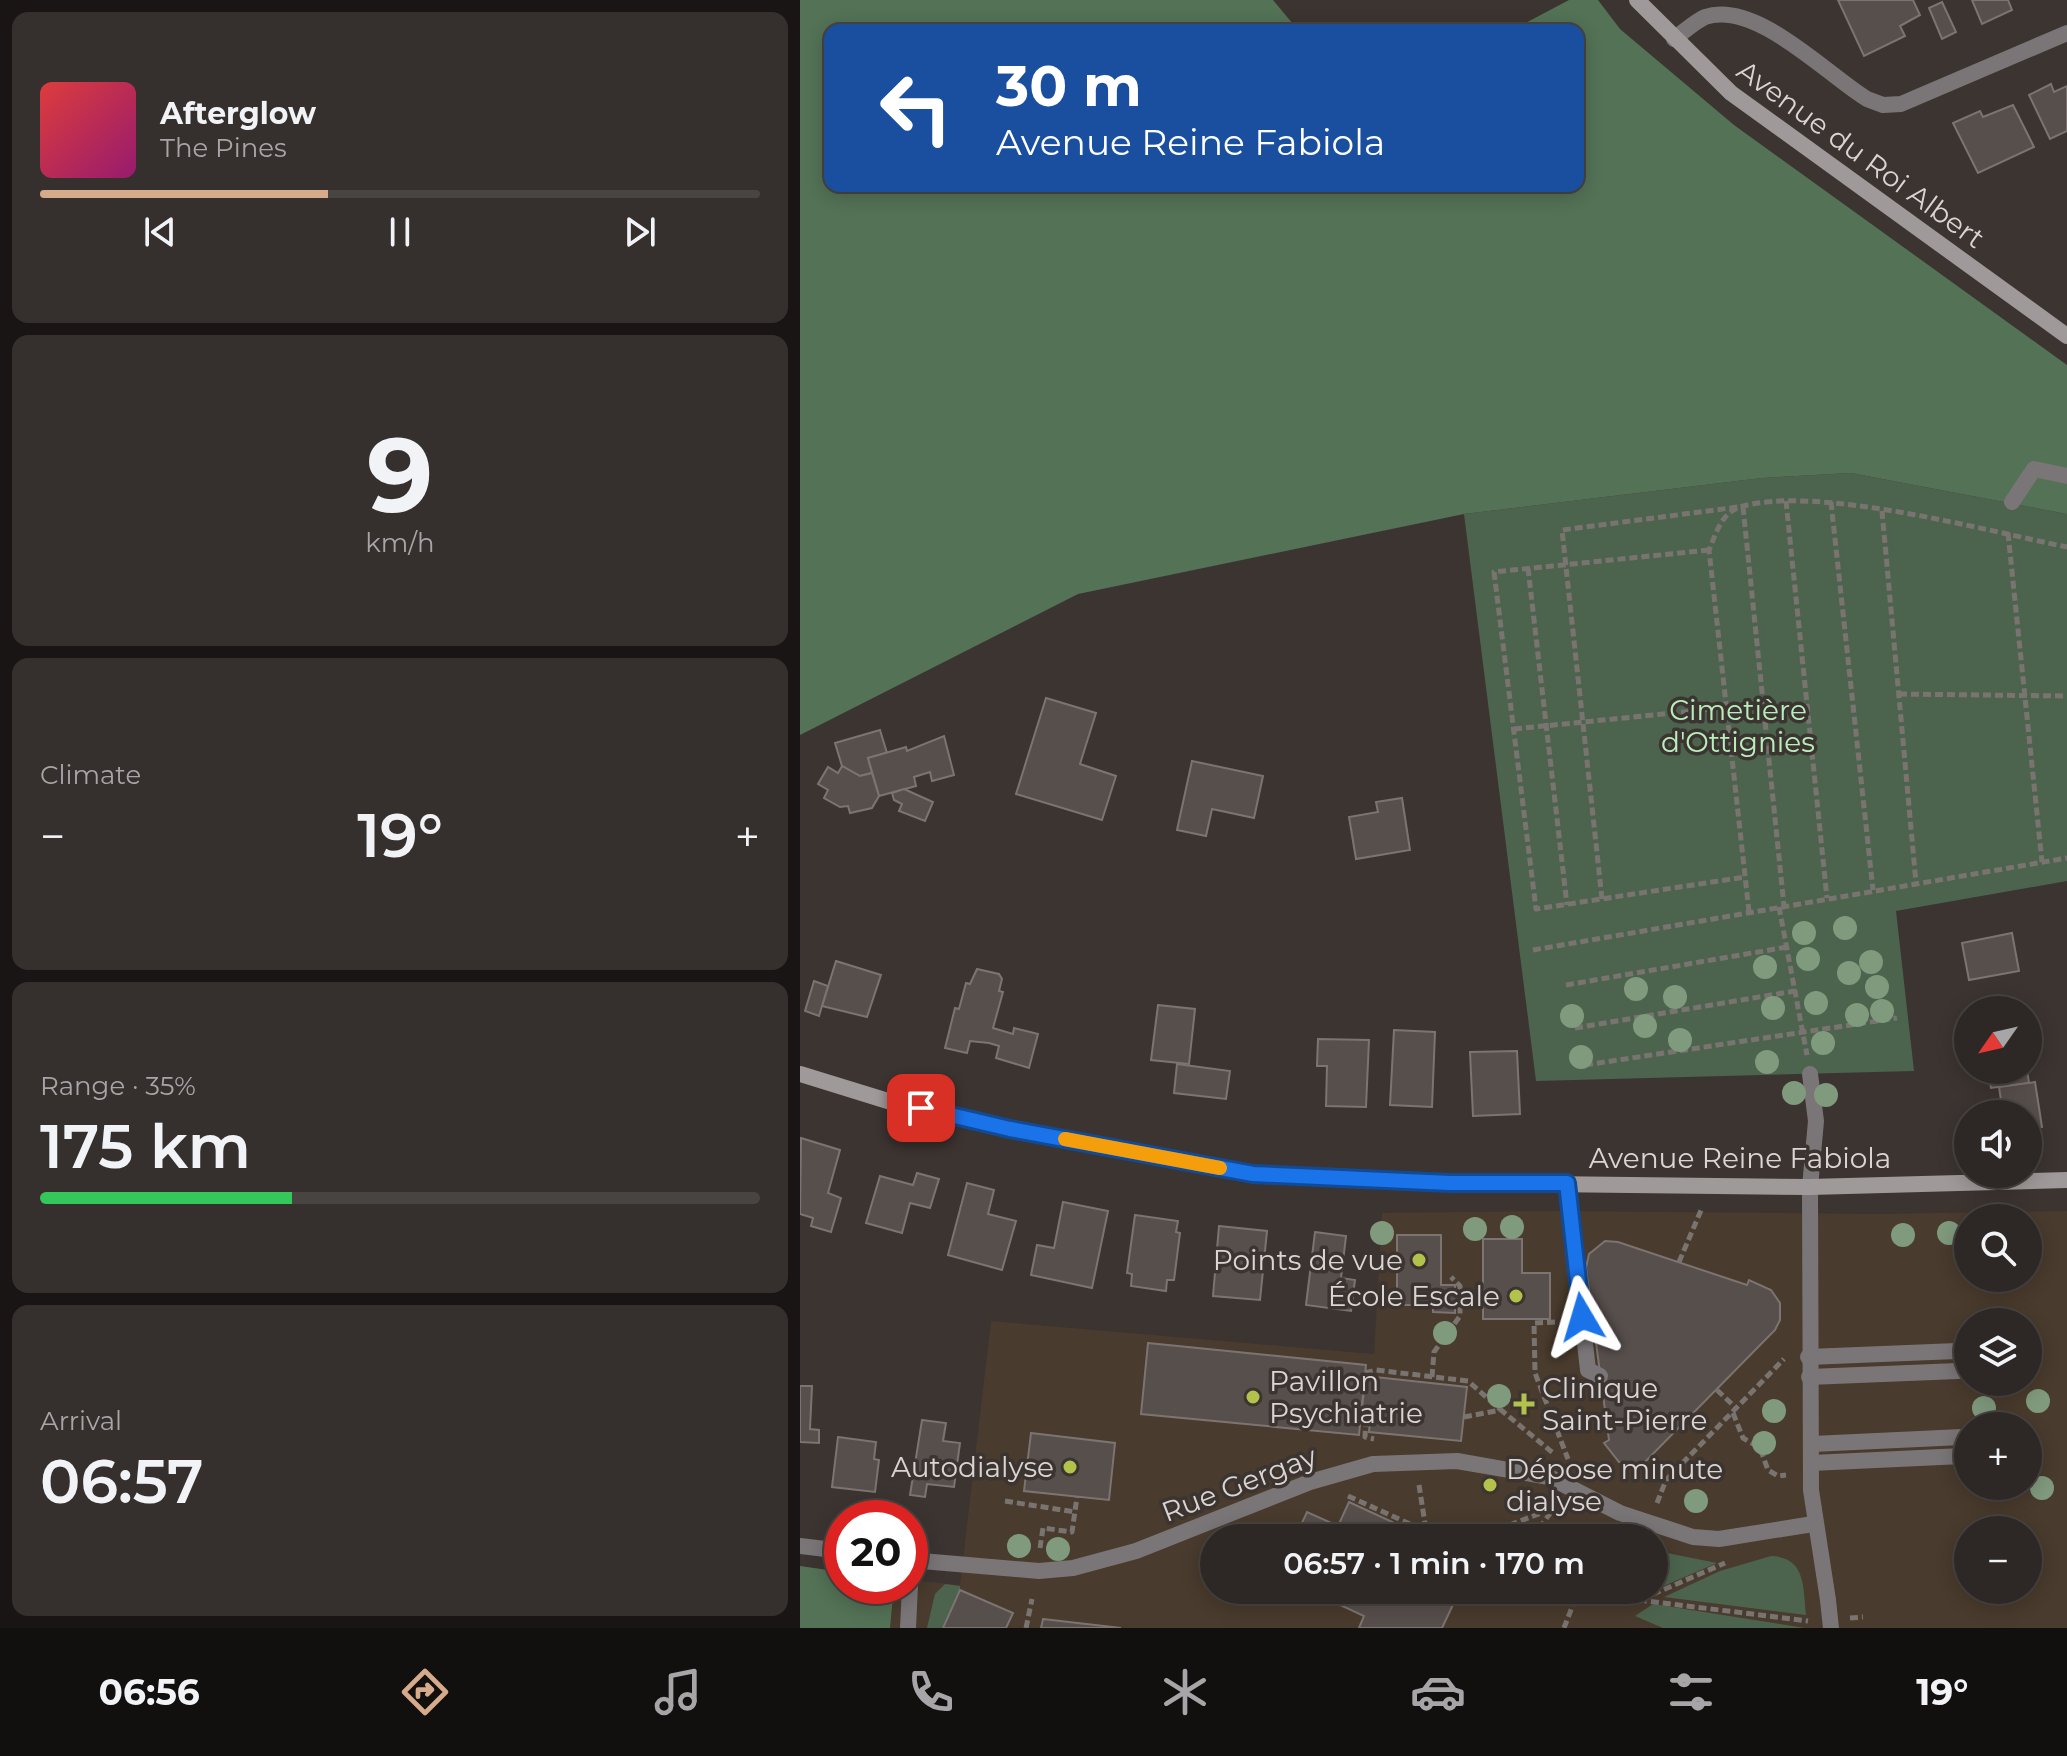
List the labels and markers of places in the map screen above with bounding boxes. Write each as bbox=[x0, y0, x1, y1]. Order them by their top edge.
pin bbox=[887, 1074, 955, 1142]
place label: Points de vue bbox=[1213, 1243, 1403, 1277]
marker: Points de vue bbox=[1410, 1251, 1428, 1269]
place label: École Escale bbox=[1328, 1279, 1500, 1313]
marker: École Escale bbox=[1507, 1287, 1525, 1305]
place label: Pavillon Psychiatrie bbox=[1269, 1364, 1423, 1430]
place label: Clinique Saint-Pierre bbox=[1542, 1371, 1707, 1437]
marker: Pavillon Psychiatrie bbox=[1244, 1388, 1262, 1406]
marker: Clinique Saint-Pierre bbox=[1513, 1393, 1535, 1415]
place label: Autodialyse bbox=[891, 1450, 1054, 1484]
place label: Dépose minute dialyse bbox=[1506, 1452, 1723, 1518]
marker: Autodialyse bbox=[1061, 1458, 1079, 1476]
marker: Dépose minute dialyse bbox=[1481, 1476, 1499, 1494]

